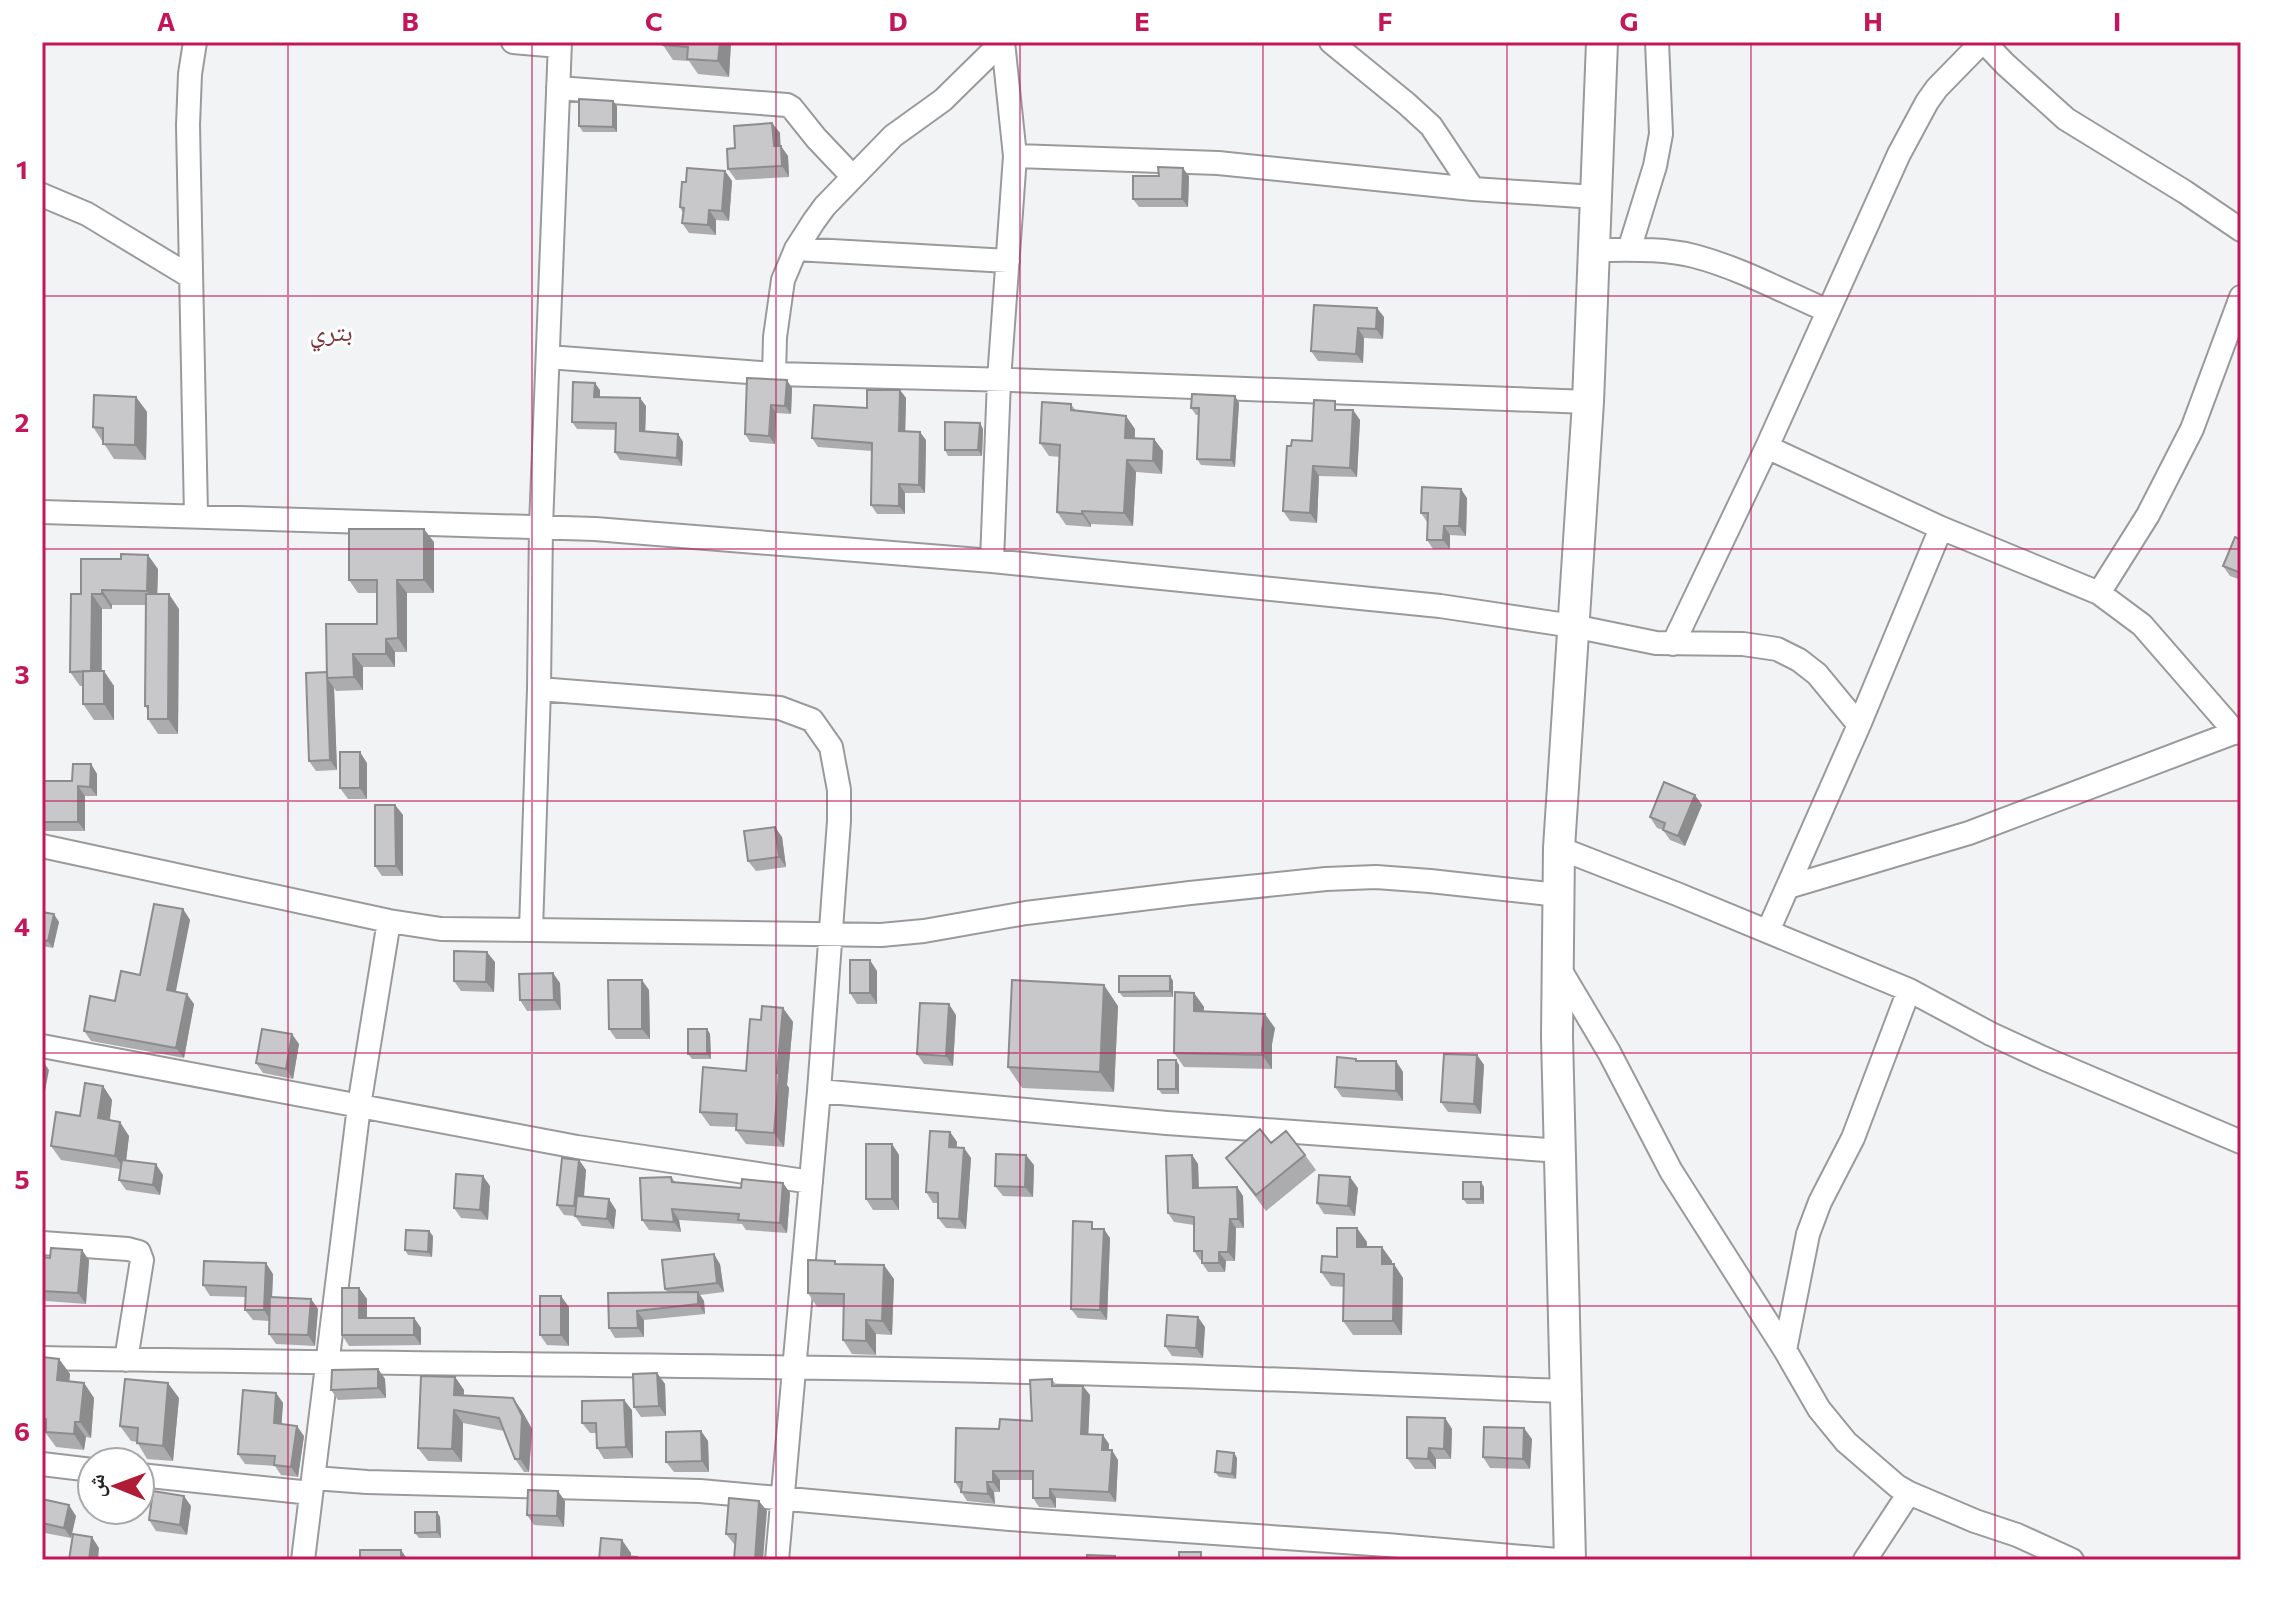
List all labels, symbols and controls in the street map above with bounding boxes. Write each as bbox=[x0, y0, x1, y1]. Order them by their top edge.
text: A bbox=[157, 5, 176, 36]
text: B bbox=[401, 5, 419, 36]
text: C bbox=[645, 5, 663, 36]
text: D bbox=[888, 5, 908, 36]
text: E bbox=[1134, 5, 1150, 36]
text: F bbox=[1377, 5, 1393, 36]
text: G bbox=[1620, 5, 1638, 36]
text: H bbox=[1863, 5, 1883, 36]
text: I bbox=[2113, 5, 2121, 36]
text: 1 bbox=[16, 153, 28, 184]
district label: بتري bbox=[309, 315, 353, 352]
text: 2 bbox=[15, 406, 29, 437]
text: 3 bbox=[14, 658, 30, 689]
text: 4 bbox=[14, 910, 30, 941]
text: 5 bbox=[14, 1163, 30, 1194]
text: 6 bbox=[14, 1415, 30, 1446]
north arrow bbox=[76, 1446, 156, 1526]
text: ش bbox=[82, 1474, 110, 1498]

